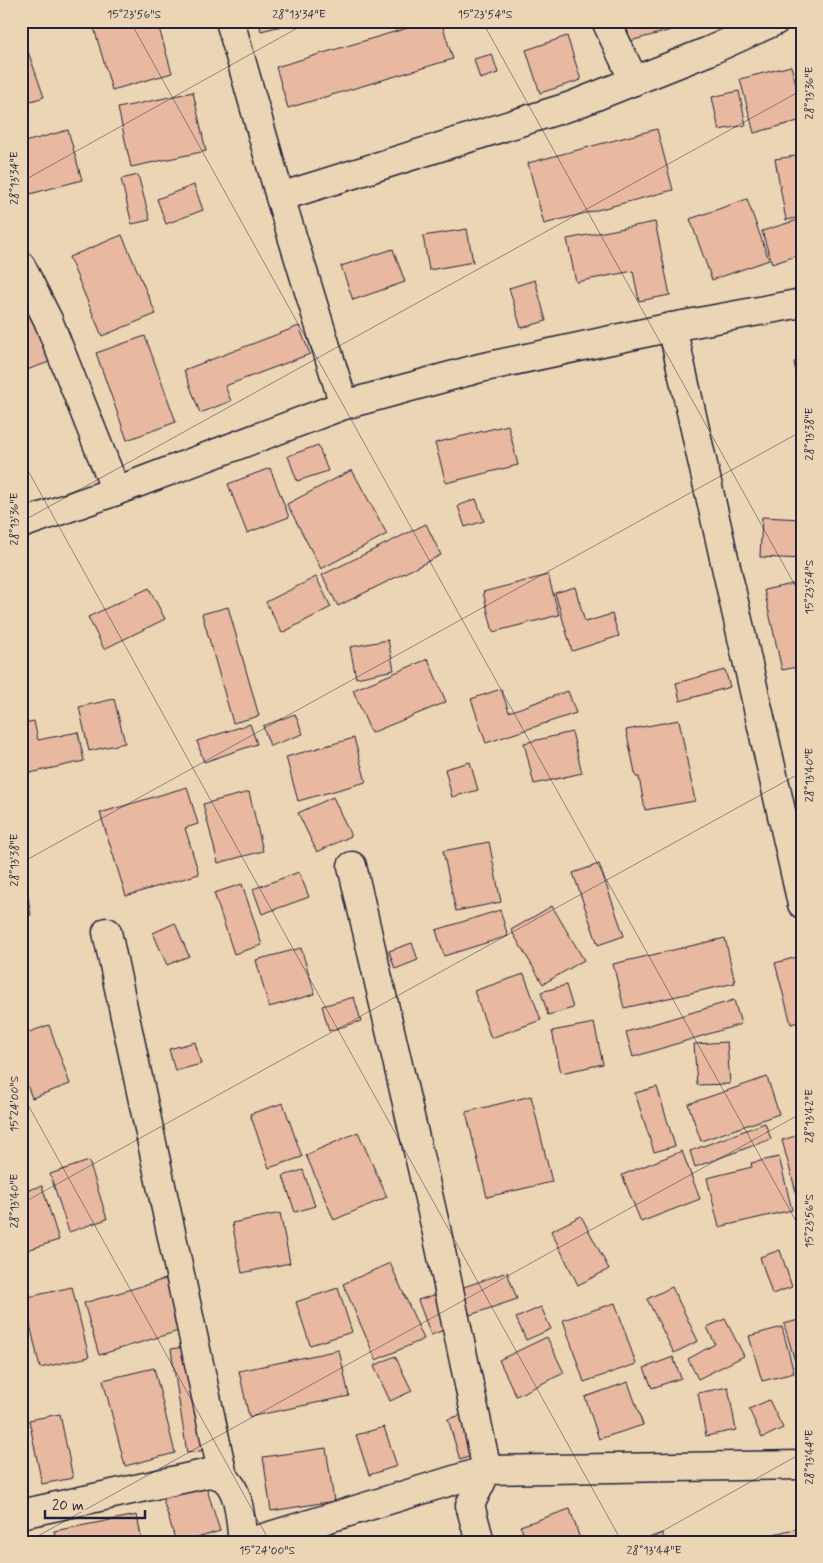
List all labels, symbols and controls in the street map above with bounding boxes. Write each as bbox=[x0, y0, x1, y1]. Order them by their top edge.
text: 15°23'56"S bbox=[107, 7, 161, 23]
text: 28°13'34"E bbox=[272, 7, 326, 23]
text: 15°23'54"S bbox=[458, 7, 513, 23]
text: 28°13'36"E bbox=[802, 67, 818, 119]
text: 28°13'34"E bbox=[7, 151, 23, 205]
text: 28°13'38"E bbox=[802, 408, 818, 460]
text: 28°13'36"E bbox=[7, 493, 23, 545]
text: 15°23'54"S bbox=[802, 559, 818, 614]
text: 28°13'40"E bbox=[802, 748, 818, 802]
text: 28°13'38"E bbox=[7, 834, 23, 886]
text: 15°24'00"S bbox=[7, 1076, 23, 1132]
text: 28°13'42"E bbox=[802, 1089, 818, 1143]
text: 28°13'40"E bbox=[7, 1174, 23, 1228]
text: 15°23'56"S bbox=[802, 1194, 818, 1248]
text: 28°13'44"E bbox=[802, 1429, 818, 1485]
scale bar bbox=[45, 1488, 145, 1520]
text: 20 m bbox=[52, 1496, 84, 1516]
text: 15°24'00"S bbox=[239, 1543, 295, 1559]
text: 28°13'44"E bbox=[626, 1543, 682, 1559]

